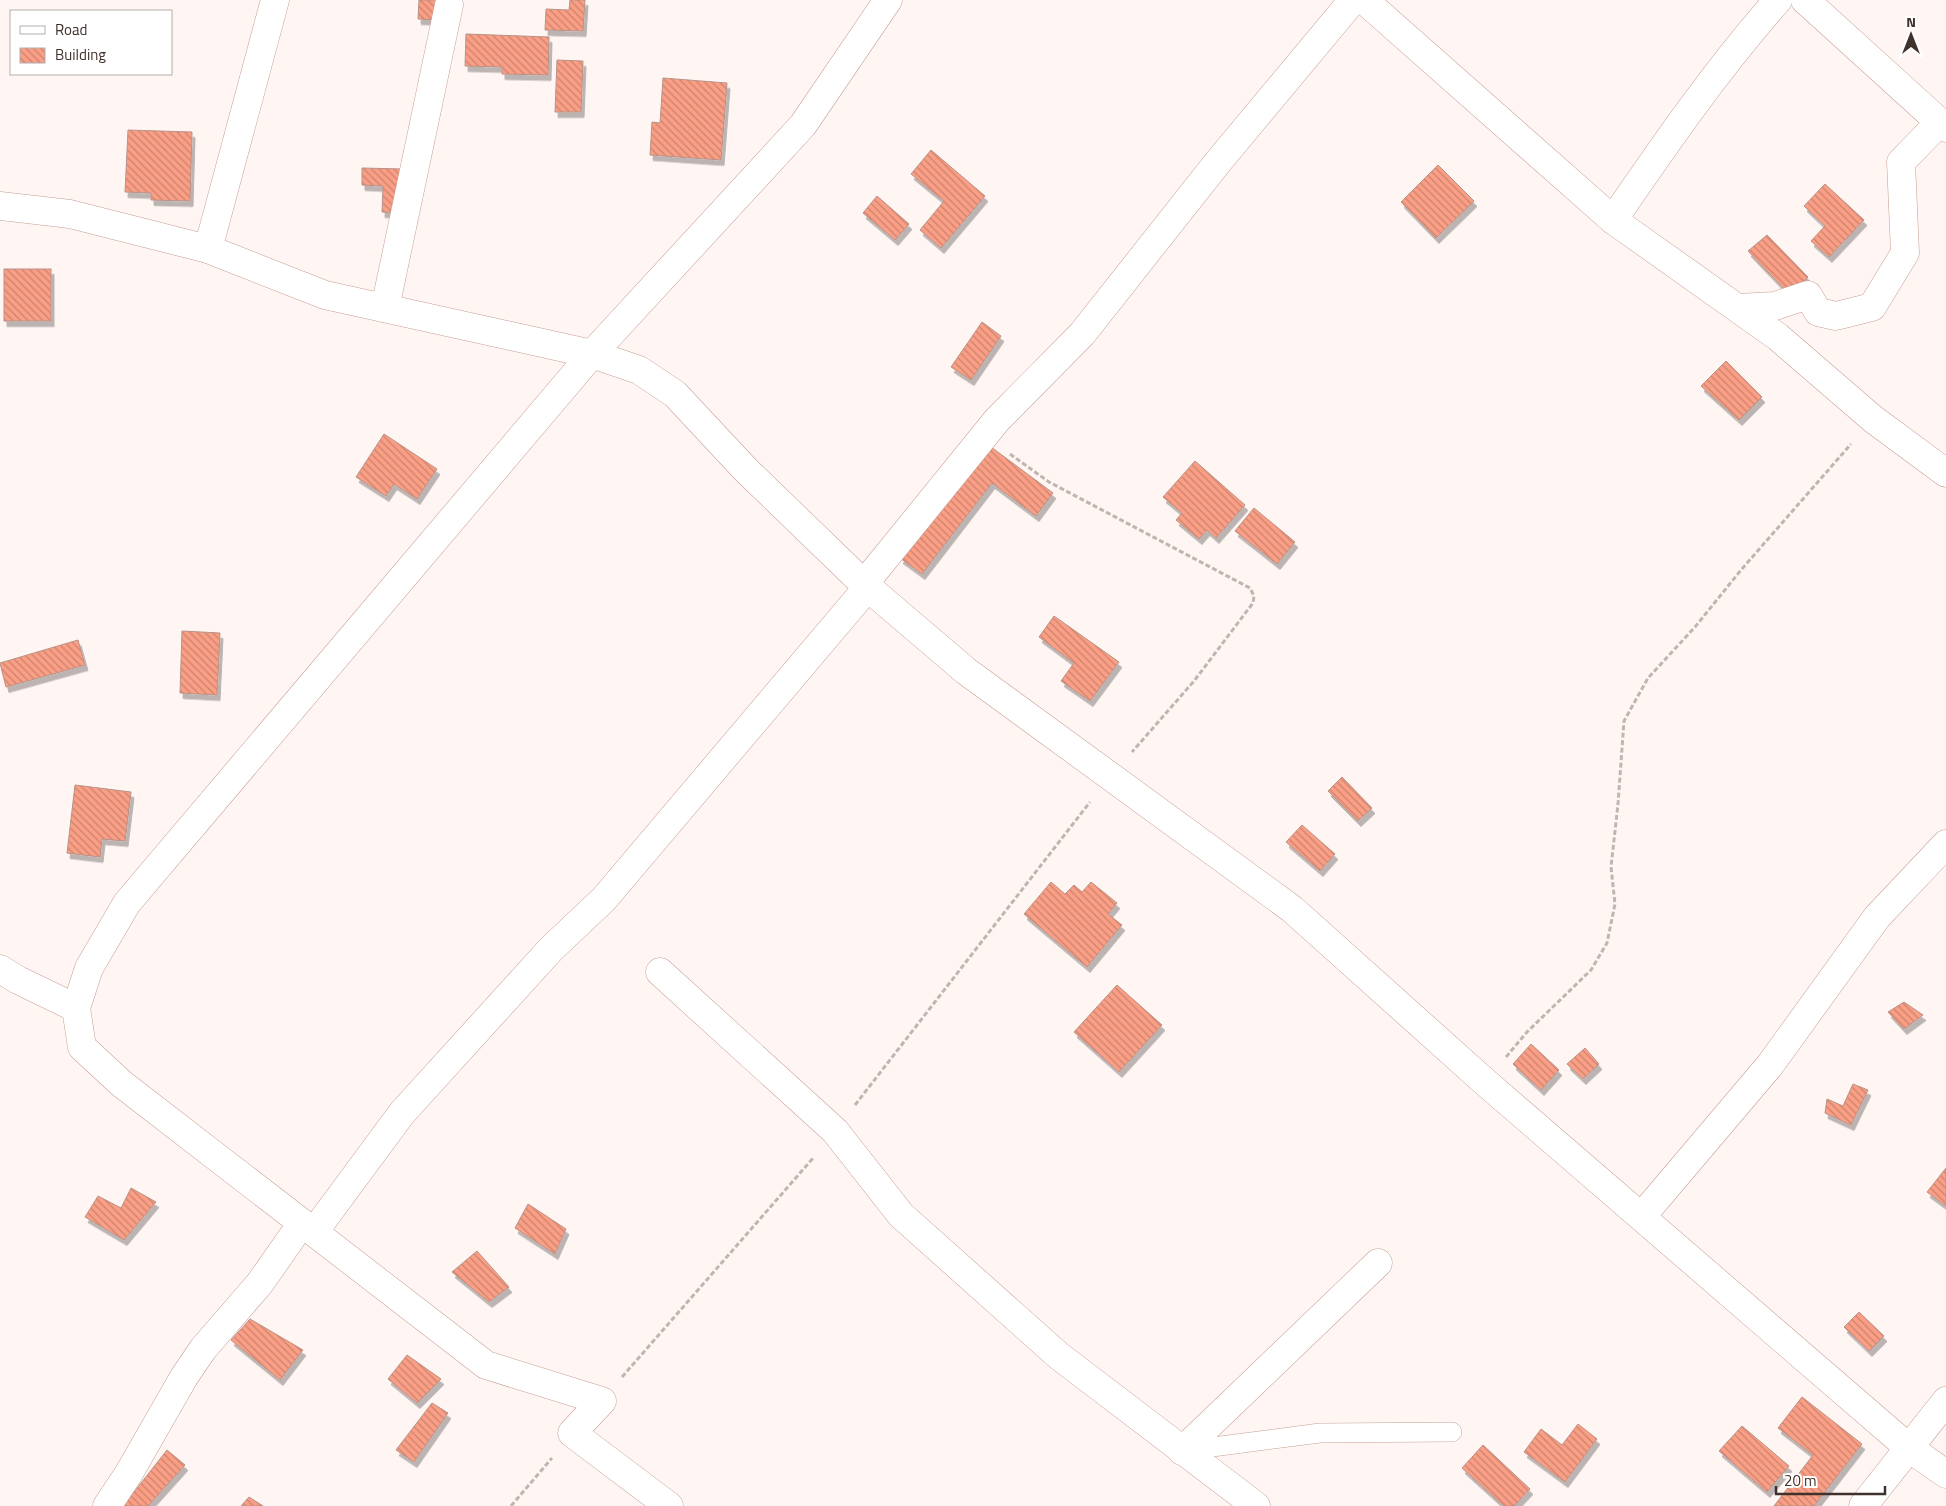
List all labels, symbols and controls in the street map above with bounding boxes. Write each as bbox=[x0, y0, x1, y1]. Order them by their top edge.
legend bbox=[10, 10, 172, 75]
north arrow bbox=[1886, 10, 1936, 60]
text: N bbox=[1906, 11, 1916, 32]
text: Road bbox=[55, 18, 87, 41]
text: Building bbox=[55, 43, 106, 66]
scale bar bbox=[1776, 1464, 1885, 1496]
text: 20 m bbox=[1784, 1469, 1817, 1492]

